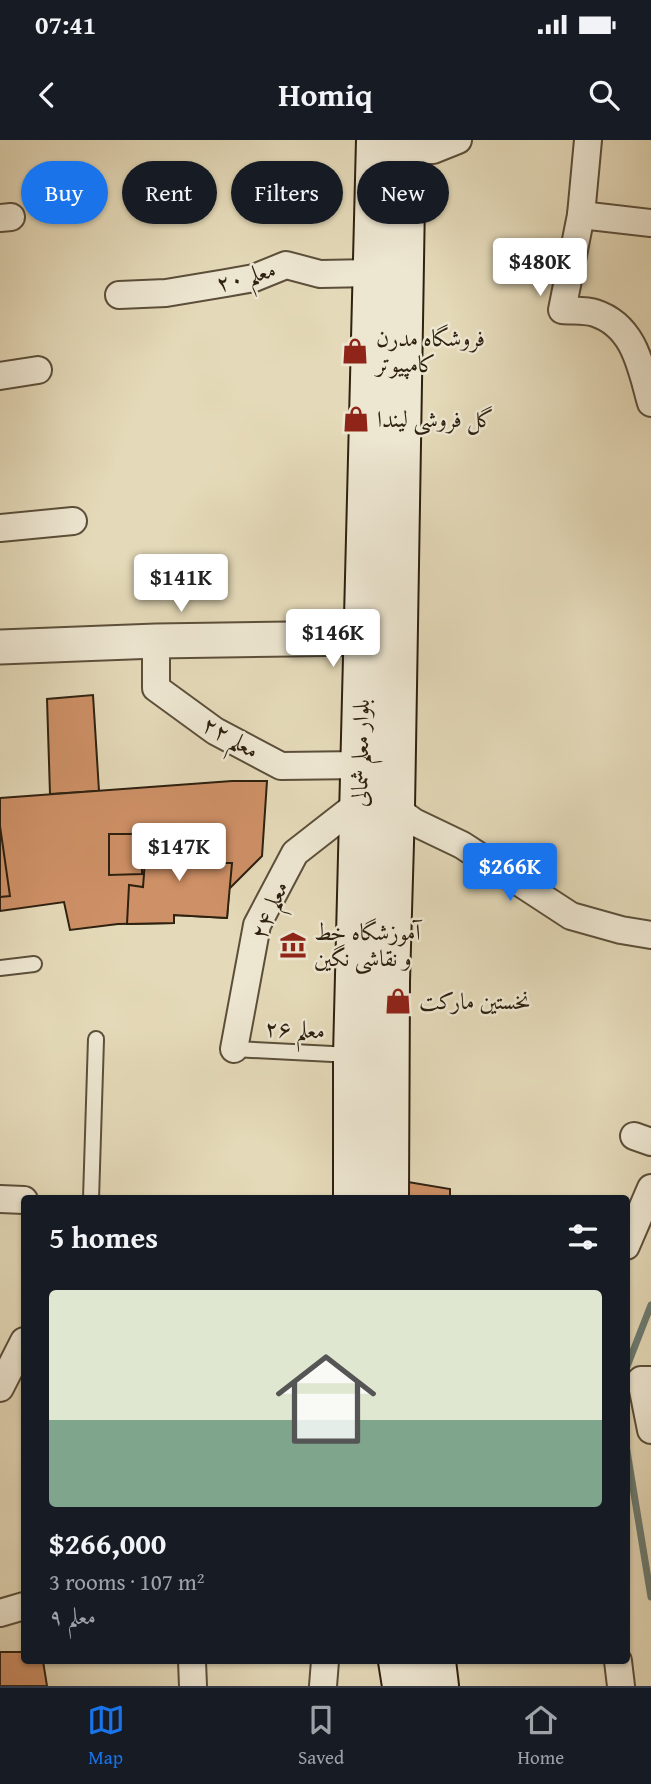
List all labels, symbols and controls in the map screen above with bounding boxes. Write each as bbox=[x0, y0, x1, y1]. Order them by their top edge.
text: 07:41 bbox=[35, 5, 96, 44]
text: Homiq bbox=[278, 71, 373, 118]
icon: back bbox=[28, 76, 66, 114]
icon: search bbox=[585, 76, 623, 114]
chip: Buy bbox=[21, 161, 108, 224]
chip: Rent bbox=[122, 161, 217, 224]
chip: Filters bbox=[231, 161, 343, 224]
chip: New bbox=[357, 161, 449, 224]
pin: $480K bbox=[491, 239, 589, 298]
text: $480K bbox=[509, 244, 571, 277]
street label: معلم ۲۰ bbox=[212, 252, 281, 306]
place label: فروشگاه مدرن کامپیوتر bbox=[374, 321, 485, 380]
shop icon: فروشگاه مدرن کامپیوتر bbox=[340, 336, 370, 366]
place label: گل فروشی لیندا bbox=[377, 402, 494, 436]
shop icon: گل فروشی لیندا bbox=[341, 404, 371, 434]
pin: $141K bbox=[132, 554, 230, 614]
text: $141K bbox=[150, 560, 212, 593]
pin: $146K bbox=[284, 610, 382, 669]
text: $146K bbox=[302, 615, 364, 648]
street label: بلوار معلم شمالی bbox=[342, 699, 384, 807]
street label: معلم ۲۲ bbox=[193, 707, 266, 772]
pin: $147K bbox=[130, 824, 228, 883]
text: $147K bbox=[148, 829, 210, 862]
pin: $266K bbox=[461, 844, 559, 903]
text: $266K bbox=[479, 849, 541, 882]
street label: معلم ۲۴ bbox=[242, 876, 302, 947]
place label: آموزشگاه خط و نقاشی نگین bbox=[314, 915, 423, 975]
museum icon: آموزشگاه خط و نقاشی نگین bbox=[278, 930, 308, 960]
place label: نخستین مارکت bbox=[419, 984, 531, 1017]
shop icon: نخستین مارکت bbox=[383, 986, 413, 1016]
street label: معلم ۲۶ bbox=[264, 1010, 326, 1054]
text: 5 homes bbox=[49, 1215, 158, 1259]
icon: filters bbox=[564, 1218, 602, 1256]
icon: home bbox=[263, 1336, 389, 1462]
text: $266,000 bbox=[49, 1521, 166, 1565]
text: 3 rooms · 107 m² bbox=[49, 1565, 204, 1598]
text: معلم ۹ bbox=[49, 1599, 96, 1632]
tab: Map bbox=[87, 1701, 125, 1771]
tab: Saved bbox=[298, 1701, 344, 1771]
tab: Home bbox=[518, 1701, 564, 1771]

